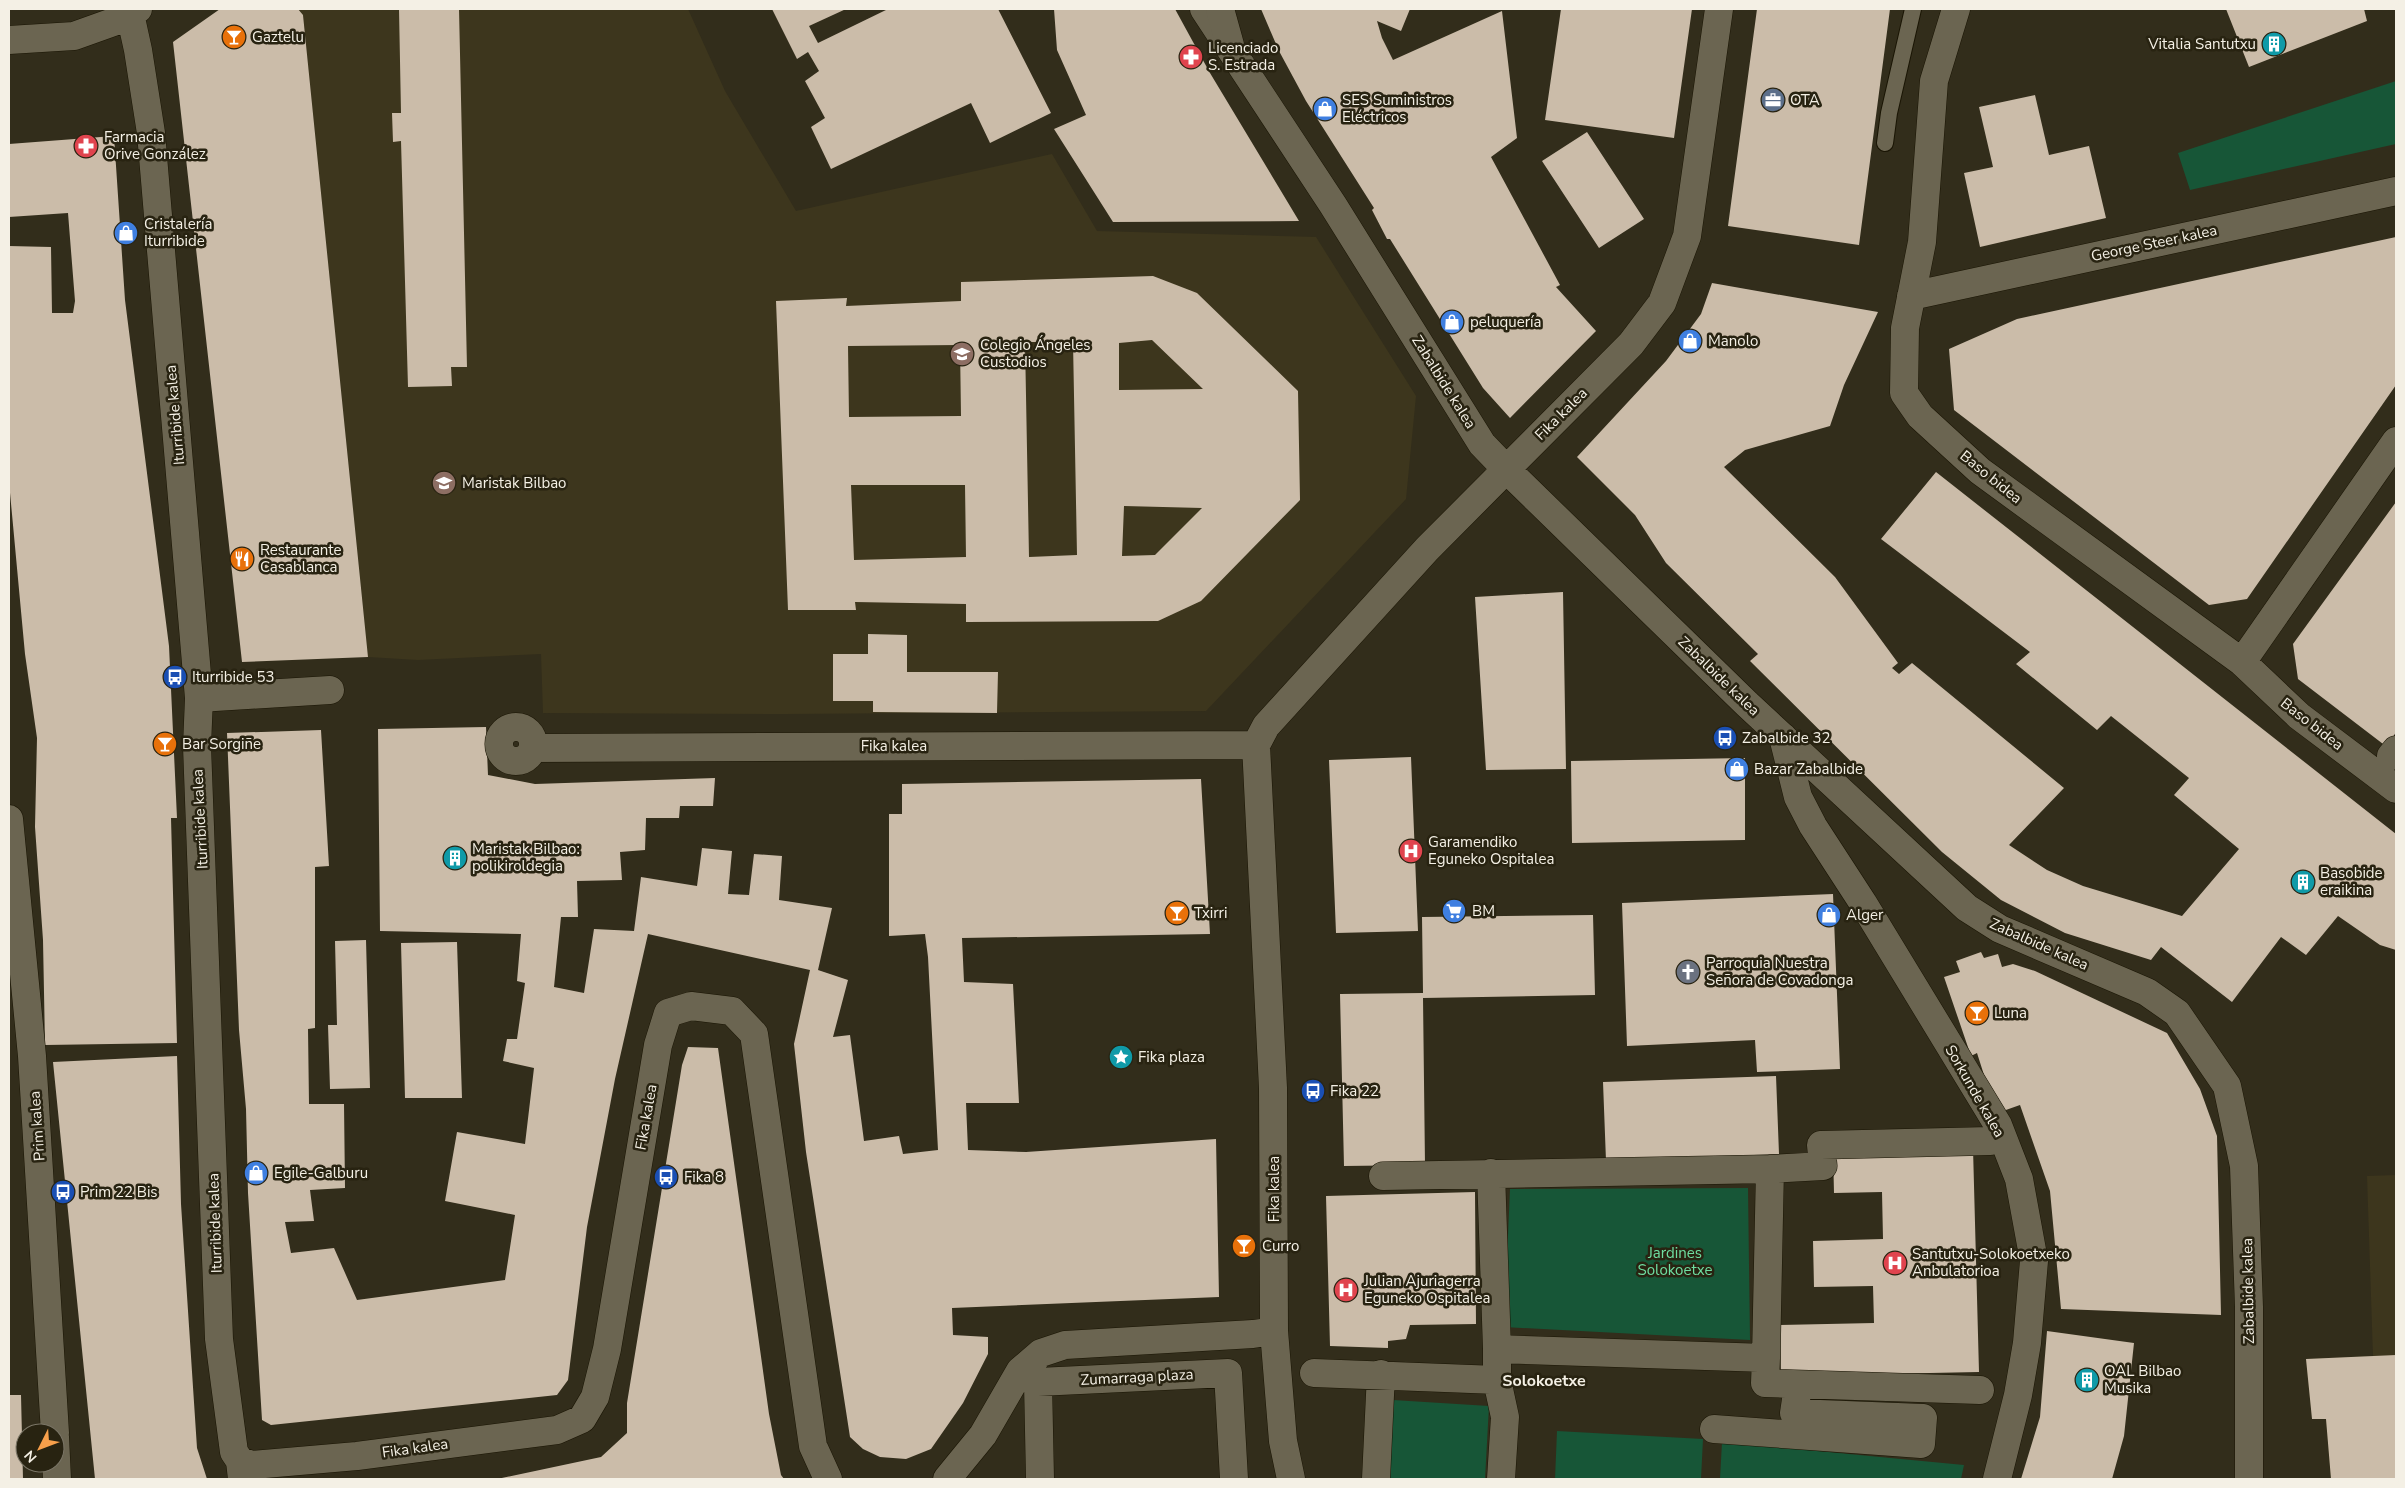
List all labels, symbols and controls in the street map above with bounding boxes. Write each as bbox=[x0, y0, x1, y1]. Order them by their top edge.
bar icon: Gaztelu bbox=[221, 24, 247, 50]
place label: Gaztelu bbox=[252, 27, 304, 47]
building icon: Vitalia Santutxu bbox=[2261, 31, 2287, 57]
place label: Vitalia Santutxu bbox=[2147, 34, 2256, 54]
place label: Licenciado S. Estrada bbox=[1208, 38, 1278, 75]
pharmacy icon: Licenciado S. Estrada bbox=[1178, 44, 1204, 70]
office icon: OTA bbox=[1760, 87, 1786, 113]
place label: SES Suministros Eléctricos bbox=[1342, 90, 1452, 127]
place label: OTA bbox=[1790, 90, 1820, 110]
shop icon: SES Suministros Eléctricos bbox=[1312, 96, 1338, 122]
place label: Farmacia Orive González bbox=[104, 127, 206, 164]
pharmacy icon: Farmacia Orive González bbox=[73, 133, 99, 159]
place label: Cristalería Iturribide bbox=[144, 214, 212, 251]
shop icon: Cristalería Iturribide bbox=[113, 220, 139, 246]
street label: George Steer kalea bbox=[2089, 220, 2219, 266]
shop icon: peluquería bbox=[1439, 309, 1465, 335]
place label: peluquería bbox=[1470, 312, 1542, 332]
shop icon: Manolo bbox=[1677, 328, 1703, 354]
place label: Manolo bbox=[1708, 331, 1758, 351]
street label: Zabalbide kalea bbox=[1407, 332, 1481, 432]
place label: Colegio Ángeles Custodios bbox=[980, 335, 1091, 372]
school or university icon: Colegio Ángeles Custodios bbox=[949, 341, 975, 367]
street label: Iturribide kalea bbox=[161, 364, 189, 466]
street label: Fika kalea bbox=[1530, 383, 1592, 445]
street label: Baso bidea bbox=[1956, 446, 2026, 508]
school or university icon: Maristak Bilbao bbox=[431, 470, 457, 496]
place label: Maristak Bilbao bbox=[462, 473, 566, 493]
place label: Restaurante Casablanca bbox=[260, 540, 342, 577]
restaurant icon: Restaurante Casablanca bbox=[229, 546, 255, 572]
street label: Zabalbide kalea bbox=[1674, 632, 1764, 720]
bus stop icon: Iturribide 53 bbox=[162, 664, 188, 690]
place label: Iturribide 53 bbox=[192, 667, 275, 687]
street label: Baso bidea bbox=[2277, 693, 2347, 755]
bus stop icon: Zabalbide 32 bbox=[1712, 725, 1738, 751]
place label: Zabalbide 32 bbox=[1742, 728, 1831, 748]
bar icon: Bar Sorgiñe bbox=[152, 731, 178, 757]
place label: Bar Sorgiñe bbox=[182, 734, 261, 754]
street label: Fika kalea bbox=[861, 736, 927, 756]
shop icon: Bazar Zabalbide bbox=[1724, 756, 1750, 782]
place label: Bazar Zabalbide bbox=[1754, 759, 1863, 779]
street label: Iturribide kalea bbox=[187, 768, 213, 870]
place label: Garamendiko Eguneko Ospitalea bbox=[1428, 832, 1554, 869]
hospital icon: Garamendiko Eguneko Ospitalea bbox=[1398, 838, 1424, 864]
place label: Maristak Bilbao: polikiroldegia bbox=[472, 839, 580, 876]
building icon: Maristak Bilbao: polikiroldegia bbox=[442, 845, 468, 871]
place label: Basobide eraikina bbox=[2320, 863, 2383, 900]
building icon: Basobide eraikina bbox=[2290, 869, 2316, 895]
supermarket icon: BM bbox=[1441, 898, 1467, 924]
bar icon: Txirri bbox=[1164, 900, 1190, 926]
place label: BM bbox=[1472, 901, 1495, 921]
shop icon: Alger bbox=[1816, 902, 1842, 928]
place label: Txirri bbox=[1194, 903, 1227, 923]
place label: Alger bbox=[1846, 905, 1884, 925]
street label: Zabalbide kalea bbox=[1986, 913, 2092, 975]
place label: Parroquia Nuestra Señora de Covadonga bbox=[1706, 953, 1853, 990]
church icon: Parroquia Nuestra Señora de Covadonga bbox=[1675, 959, 1701, 985]
bar icon: Luna bbox=[1964, 1000, 1990, 1026]
place label: Luna bbox=[1994, 1003, 2027, 1023]
street label: Sorkunde kalea bbox=[1940, 1041, 2010, 1141]
place icon: Fika plaza bbox=[1108, 1044, 1134, 1070]
place label: Fika plaza bbox=[1138, 1047, 1205, 1067]
bus stop icon: Fika 22 bbox=[1300, 1078, 1326, 1104]
place label: Fika 22 bbox=[1330, 1081, 1379, 1101]
street label: Fika kalea bbox=[630, 1082, 662, 1152]
street label: Prim kalea bbox=[25, 1090, 49, 1162]
street label: Fika kalea bbox=[1264, 1156, 1284, 1222]
shop icon: Egile-Galburu bbox=[243, 1160, 269, 1186]
place label: Egile-Galburu bbox=[274, 1163, 368, 1183]
bus stop icon: Fika 8 bbox=[653, 1164, 679, 1190]
place label: Fika 8 bbox=[684, 1167, 724, 1187]
street label: Iturribide kalea bbox=[203, 1173, 227, 1273]
bus stop icon: Prim 22 Bis bbox=[50, 1179, 76, 1205]
place label: Prim 22 Bis bbox=[80, 1182, 158, 1202]
bar icon: Curro bbox=[1231, 1233, 1257, 1259]
place label: Curro bbox=[1262, 1236, 1299, 1256]
street label: Zabalbide kalea bbox=[2237, 1238, 2259, 1344]
park label: Jardines Solokoetxe bbox=[1638, 1243, 1713, 1280]
place label: Santutxu-Solokoetxeko Anbulatorioa bbox=[1912, 1244, 2070, 1281]
hospital icon: Santutxu-Solokoetxeko Anbulatorioa bbox=[1882, 1250, 1908, 1276]
place label: Julian Ajuriagerra Eguneko Ospitalea bbox=[1363, 1271, 1490, 1308]
hospital icon: Julian Ajuriagerra Eguneko Ospitalea bbox=[1333, 1277, 1359, 1303]
place label: OAL Bilbao Musika bbox=[2104, 1361, 2181, 1398]
street label: Zumarraga plaza bbox=[1080, 1364, 1194, 1390]
building icon: OAL Bilbao Musika bbox=[2074, 1367, 2100, 1393]
district label: Solokoetxe bbox=[1502, 1370, 1586, 1392]
north arrow bbox=[15, 1423, 65, 1473]
street label: Fika kalea bbox=[381, 1433, 449, 1463]
text: N bbox=[20, 1446, 41, 1467]

